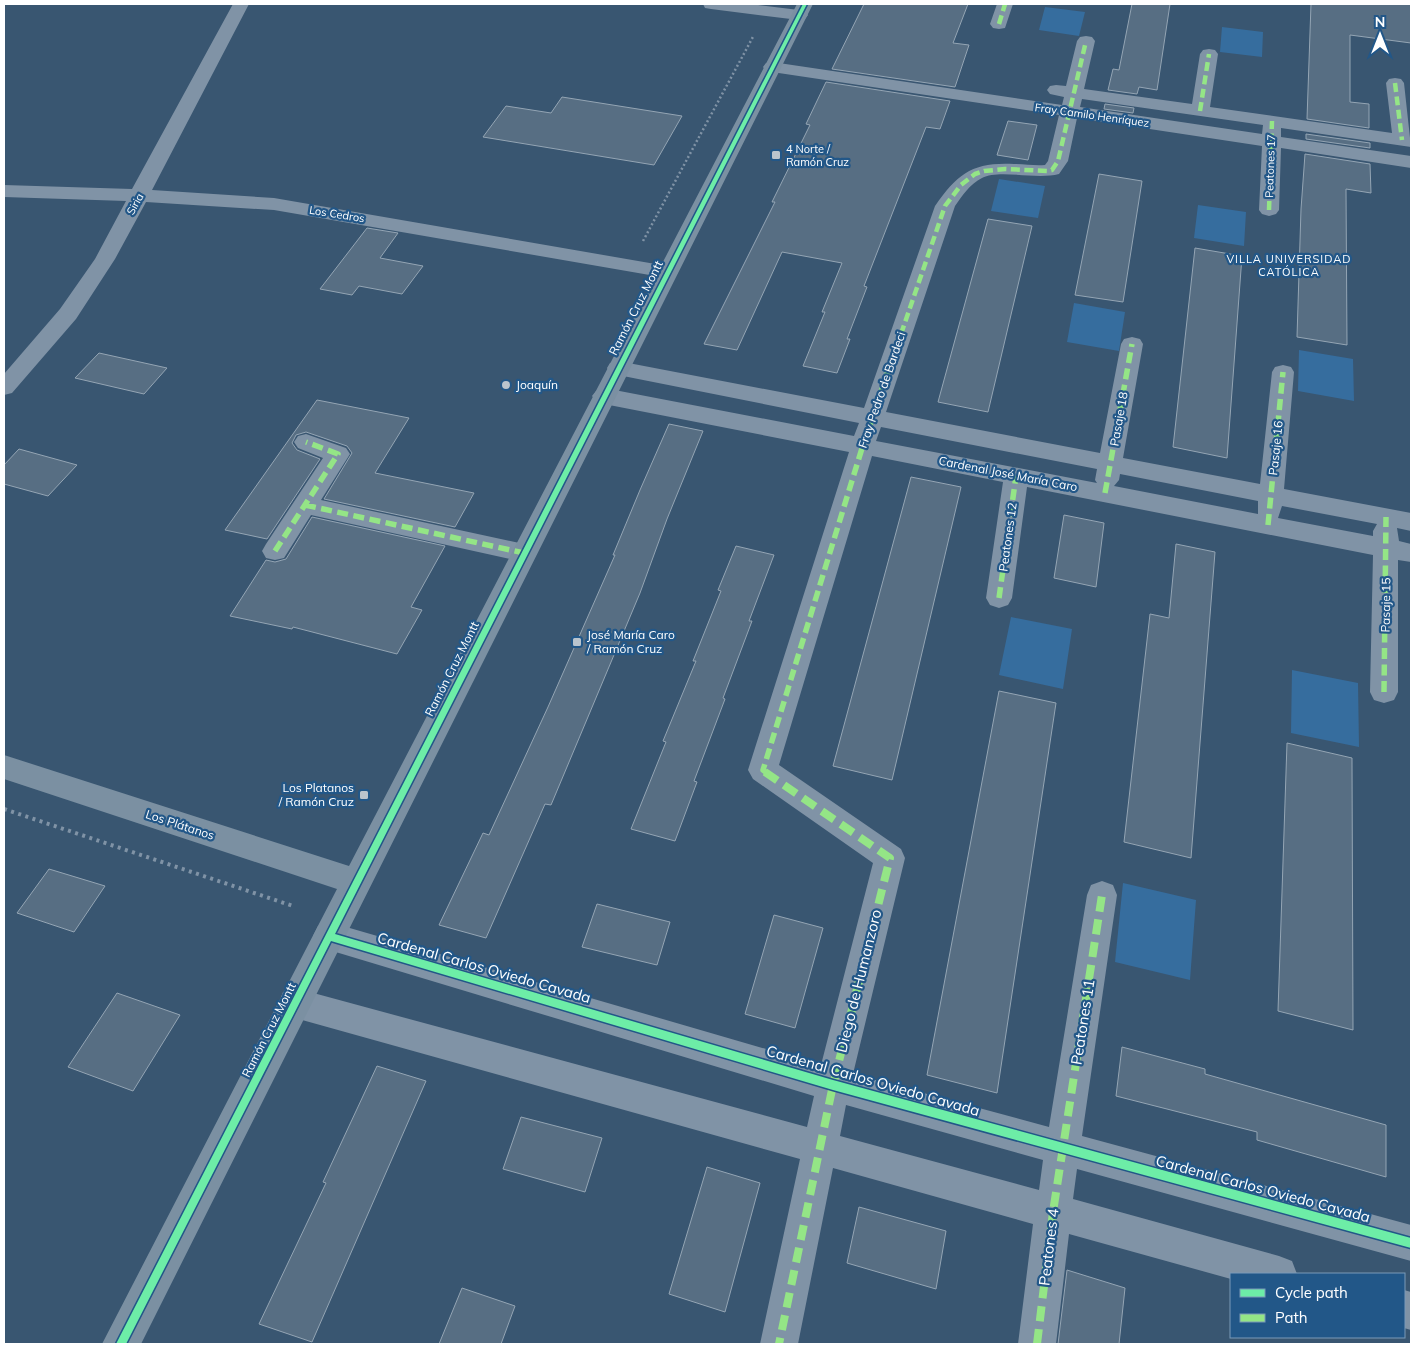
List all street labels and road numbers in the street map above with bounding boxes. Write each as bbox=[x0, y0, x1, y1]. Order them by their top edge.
street label: Fray Camilo Henríquez bbox=[1034, 100, 1150, 130]
street label: Peatones 17 bbox=[1262, 134, 1278, 198]
street label: Siria bbox=[123, 191, 147, 217]
street label: Los Cedros bbox=[308, 203, 366, 225]
street label: Ramón Cruz Montt bbox=[605, 258, 666, 358]
street label: Fray Pedro de Bardeci bbox=[855, 330, 909, 450]
street label: Pasaje 18 bbox=[1106, 391, 1131, 447]
street label: Pasaje 16 bbox=[1265, 420, 1286, 476]
street label: Cardenal José María Caro bbox=[937, 453, 1079, 494]
street label: Peatones 12 bbox=[995, 502, 1020, 572]
street label: Pasaje 15 bbox=[1378, 577, 1393, 633]
street label: Ramón Cruz Montt bbox=[421, 619, 482, 719]
street label: Los Plátanos bbox=[144, 806, 217, 843]
street label: Diego de Humanzoro bbox=[832, 907, 885, 1054]
street label: Cardenal Carlos Oviedo Cavada bbox=[375, 928, 593, 1007]
street label: Peatones 11 bbox=[1066, 978, 1099, 1066]
street label: Ramón Cruz Montt bbox=[238, 980, 299, 1080]
street label: Cardenal Carlos Oviedo Cavada bbox=[764, 1041, 982, 1120]
street label: Cardenal Carlos Oviedo Cavada bbox=[1154, 1151, 1372, 1226]
street label: Peatones 4 bbox=[1034, 1207, 1063, 1287]

